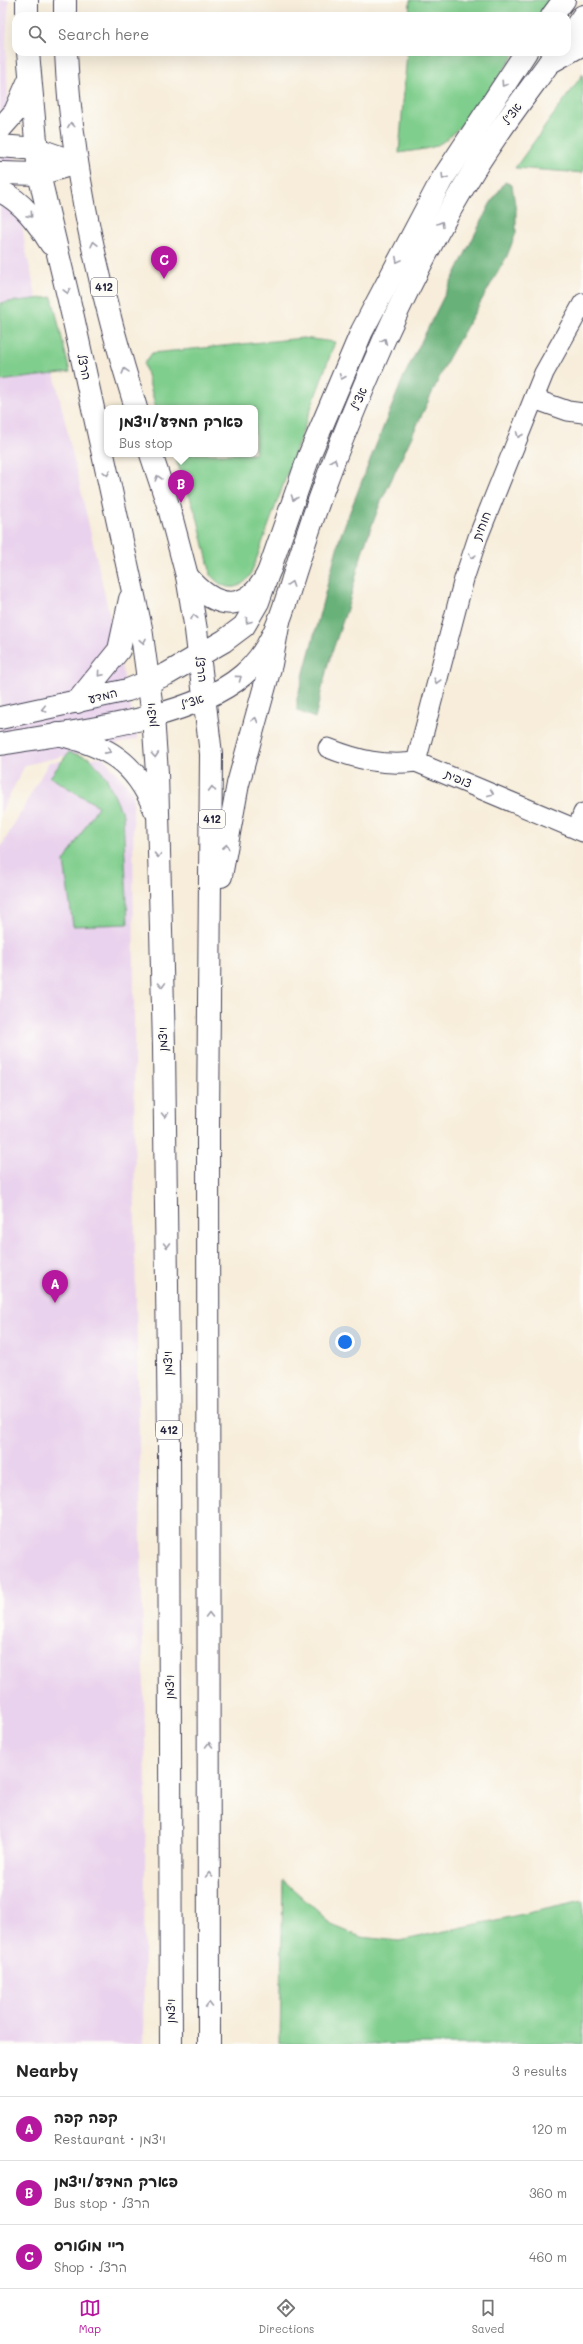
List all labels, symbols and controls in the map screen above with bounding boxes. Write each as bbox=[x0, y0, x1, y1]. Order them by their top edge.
search box bbox=[12, 12, 571, 56]
icon: search bbox=[26, 23, 48, 45]
text: Search here bbox=[58, 24, 149, 44]
one-way arrow bbox=[502, 80, 509, 87]
street label: אצ"ל bbox=[498, 99, 525, 128]
one-way arrow bbox=[67, 122, 76, 128]
one-way arrow bbox=[441, 173, 448, 180]
one-way arrow bbox=[25, 211, 32, 218]
one-way arrow bbox=[437, 221, 444, 228]
one-way arrow bbox=[90, 241, 99, 248]
pin: C bbox=[151, 246, 177, 279]
one-way arrow bbox=[396, 256, 403, 263]
road number: 412 bbox=[91, 278, 117, 296]
one-way arrow bbox=[62, 288, 70, 295]
one-way arrow bbox=[379, 338, 387, 345]
street label: הרצל bbox=[74, 352, 96, 381]
one-way arrow bbox=[121, 367, 130, 374]
one-way arrow bbox=[339, 372, 347, 380]
street label: אצ"ל bbox=[346, 385, 370, 413]
popup bbox=[104, 405, 258, 457]
text: פארק המדע/ויצמן bbox=[119, 411, 243, 431]
one-way arrow bbox=[516, 430, 524, 438]
text: Bus stop bbox=[119, 434, 172, 451]
one-way arrow bbox=[329, 458, 337, 466]
one-way arrow bbox=[103, 470, 111, 476]
pin: B bbox=[168, 470, 194, 503]
one-way arrow bbox=[154, 474, 163, 481]
one-way arrow bbox=[290, 494, 299, 501]
street label: חוחית bbox=[468, 509, 494, 543]
one-way arrow bbox=[468, 552, 476, 559]
one-way arrow bbox=[286, 580, 295, 587]
one-way arrow bbox=[190, 614, 199, 620]
one-way arrow bbox=[246, 616, 253, 623]
one-way arrow bbox=[138, 638, 147, 644]
street label: הרצל bbox=[192, 655, 212, 683]
one-way arrow bbox=[97, 670, 104, 677]
one-way arrow bbox=[234, 676, 241, 683]
one-way arrow bbox=[434, 678, 442, 685]
street label: המדע bbox=[87, 684, 119, 706]
street label: אצ"ל bbox=[178, 689, 206, 713]
street label: ויצמן bbox=[142, 702, 161, 728]
one-way arrow bbox=[41, 704, 47, 713]
one-way arrow bbox=[251, 717, 259, 723]
one-way arrow bbox=[103, 746, 111, 753]
one-way arrow bbox=[151, 752, 160, 758]
street label: צופית bbox=[441, 765, 474, 791]
one-way arrow bbox=[208, 786, 216, 792]
one-way arrow bbox=[488, 789, 495, 797]
road number: 412 bbox=[199, 810, 225, 828]
one-way arrow bbox=[222, 843, 230, 850]
one-way arrow bbox=[154, 852, 163, 858]
one-way arrow bbox=[158, 982, 166, 988]
street label: ויצמן bbox=[154, 1027, 171, 1051]
one-way arrow bbox=[161, 1112, 169, 1118]
one-way arrow bbox=[162, 1242, 171, 1248]
pin: A bbox=[42, 1270, 68, 1303]
your location bbox=[335, 1332, 355, 1352]
street label: ויצמן bbox=[159, 1351, 176, 1375]
road number: 412 bbox=[156, 1421, 182, 1439]
one-way arrow bbox=[205, 1612, 213, 1618]
street label: ויצמן bbox=[161, 1675, 178, 1699]
one-way arrow bbox=[205, 1742, 213, 1748]
one-way arrow bbox=[205, 1872, 213, 1878]
street label: ויצמן bbox=[162, 1999, 179, 2023]
one-way arrow bbox=[205, 2002, 213, 2008]
text: Nearby bbox=[16, 2059, 78, 2081]
text: 3 results bbox=[512, 2062, 567, 2079]
text: קפה קפה bbox=[54, 2107, 118, 2127]
text: A bbox=[24, 2120, 34, 2137]
text: 120 m bbox=[531, 2120, 567, 2137]
text: Restaurant · ויצמן bbox=[54, 2130, 166, 2147]
text: פארק המדע/ויצמן bbox=[54, 2171, 178, 2191]
text: B bbox=[25, 2184, 33, 2201]
text: 360 m bbox=[529, 2184, 567, 2201]
text: Bus stop · הרצל bbox=[54, 2194, 150, 2211]
text: ריי מוטורס bbox=[54, 2235, 125, 2255]
text: C bbox=[24, 2248, 34, 2265]
text: 460 m bbox=[529, 2248, 567, 2265]
text: Shop · הרצל bbox=[54, 2258, 127, 2275]
tab: Map bbox=[79, 2297, 101, 2336]
tab: Directions bbox=[258, 2297, 314, 2336]
tab: Saved bbox=[472, 2297, 504, 2336]

